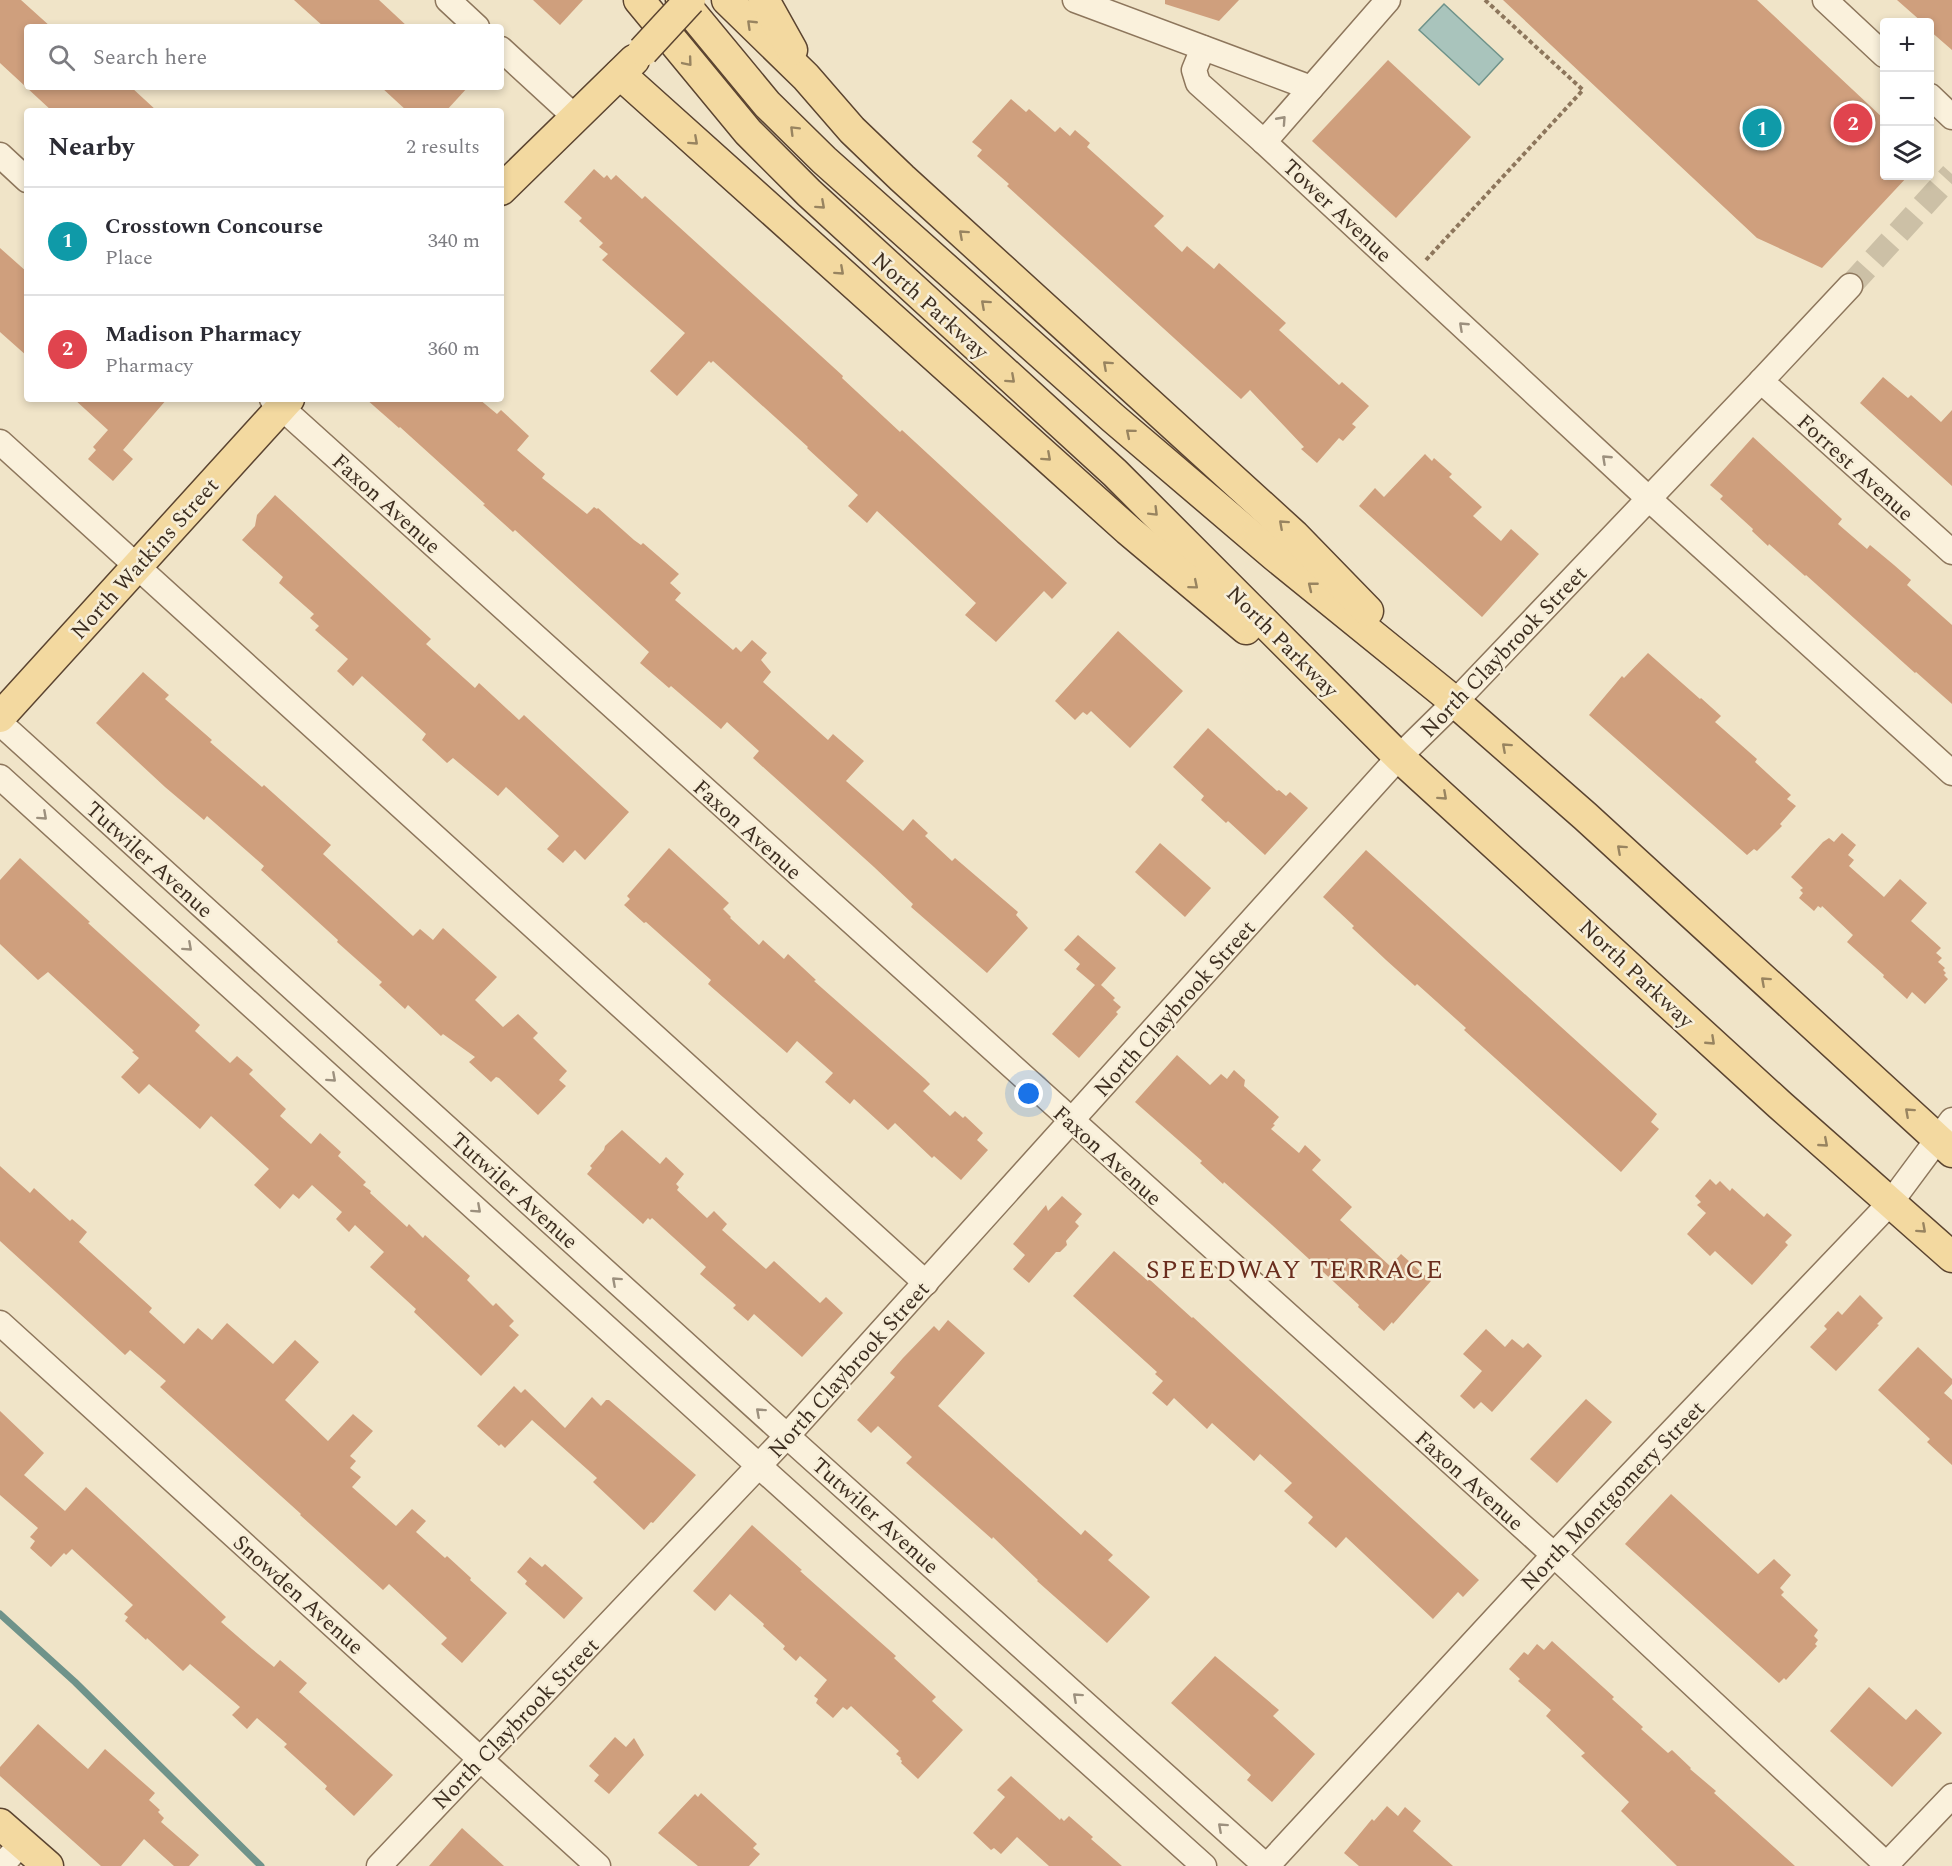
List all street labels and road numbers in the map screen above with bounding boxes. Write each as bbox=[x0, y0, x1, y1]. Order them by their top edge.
street label: Tower Avenue bbox=[1275, 151, 1399, 271]
street label: North Parkway bbox=[864, 245, 997, 369]
street label: Forrest Avenue bbox=[1789, 406, 1921, 530]
street label: Faxon Avenue bbox=[324, 446, 448, 562]
street label: North Watkins Street bbox=[63, 470, 227, 647]
street label: North Claybrook Street bbox=[1413, 558, 1595, 746]
street label: North Parkway bbox=[1218, 578, 1347, 707]
street label: Faxon Avenue bbox=[685, 772, 809, 888]
street label: Tutwiler Avenue bbox=[78, 794, 220, 927]
street label: North Parkway bbox=[1571, 912, 1702, 1037]
street label: North Claybrook Street bbox=[1086, 913, 1264, 1105]
street label: Faxon Avenue bbox=[1045, 1098, 1169, 1214]
street label: Tutwiler Avenue bbox=[443, 1125, 585, 1258]
street label: North Claybrook Street bbox=[760, 1274, 938, 1466]
street label: North Montgomery Street bbox=[1513, 1393, 1713, 1599]
street label: Faxon Avenue bbox=[1407, 1423, 1531, 1539]
street label: Tutwiler Avenue bbox=[804, 1450, 946, 1583]
street label: Snowden Avenue bbox=[225, 1527, 371, 1663]
street label: North Claybrook Street bbox=[425, 1630, 607, 1818]

